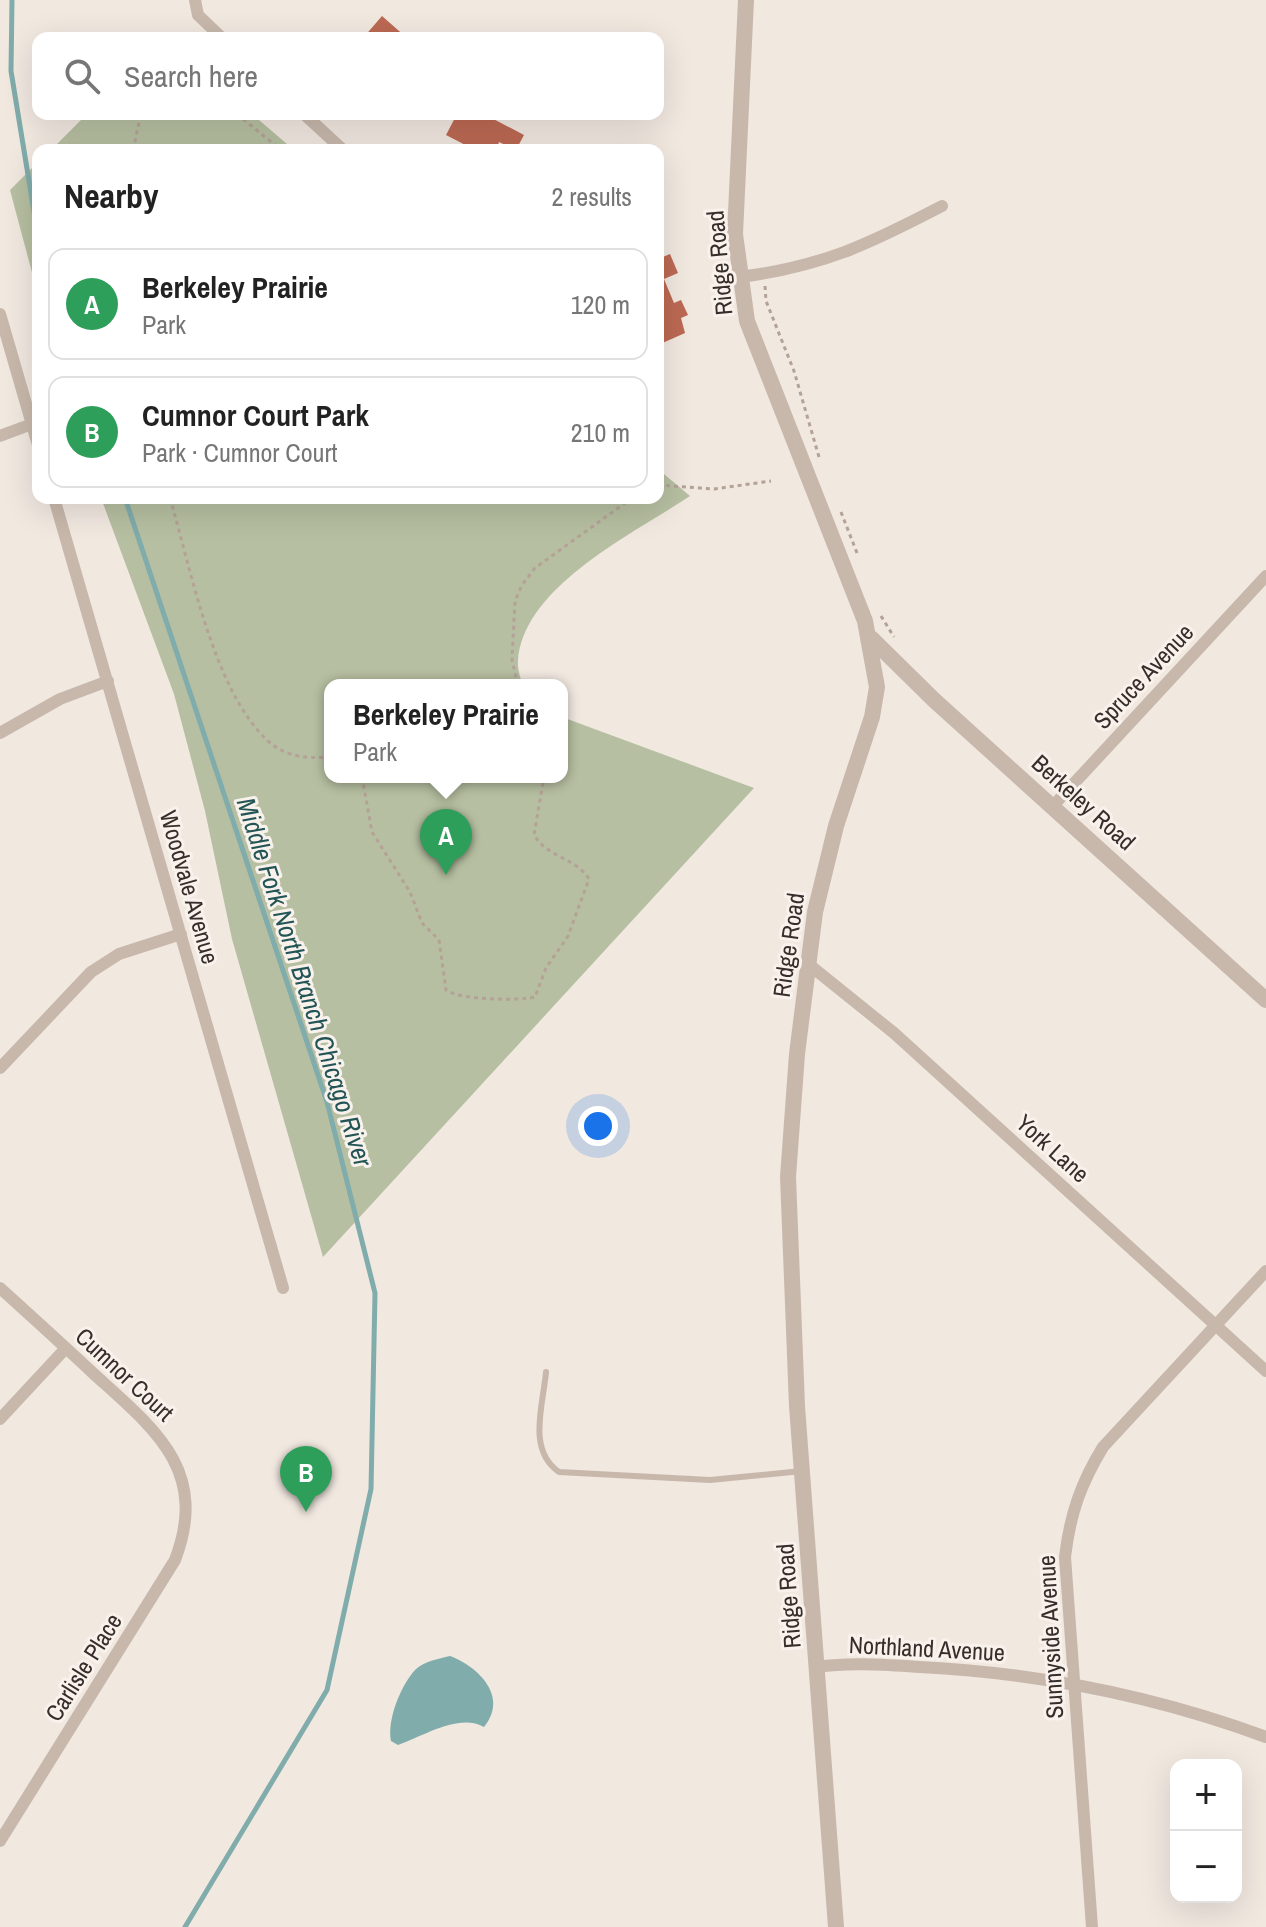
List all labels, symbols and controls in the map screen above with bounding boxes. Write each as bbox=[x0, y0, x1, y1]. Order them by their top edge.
search box bbox=[32, 32, 664, 120]
icon: search bbox=[60, 54, 104, 98]
text: Search here bbox=[124, 56, 258, 96]
text: Nearby bbox=[64, 173, 159, 219]
text: 2 results bbox=[551, 179, 632, 214]
street label: Ridge Road bbox=[698, 209, 740, 317]
text: Berkeley Prairie bbox=[142, 267, 328, 307]
text: A bbox=[84, 287, 100, 322]
text: 120 m bbox=[571, 287, 630, 322]
text: Park bbox=[142, 307, 186, 342]
text: Cumnor Court Park bbox=[142, 395, 369, 435]
text: B bbox=[84, 415, 100, 450]
text: 210 m bbox=[571, 415, 630, 450]
text: Park · Cumnor Court bbox=[142, 435, 338, 470]
street label: Spruce Avenue bbox=[1086, 616, 1200, 736]
popup bbox=[324, 679, 568, 783]
text: Berkeley Prairie bbox=[353, 694, 539, 734]
text: Park bbox=[353, 734, 397, 769]
street label: Berkeley Road bbox=[1025, 747, 1143, 857]
water label: Middle Fork North Branch Chicago River bbox=[229, 793, 381, 1172]
street label: Woodvale Avenue bbox=[153, 807, 227, 967]
pin: A bbox=[420, 809, 472, 875]
street label: Ridge Road bbox=[765, 891, 811, 999]
your location bbox=[578, 1106, 618, 1146]
street label: York Lane bbox=[1010, 1107, 1096, 1189]
street label: Cumnor Court bbox=[69, 1320, 181, 1428]
pin: B bbox=[280, 1446, 332, 1512]
street label: Ridge Road bbox=[768, 1542, 808, 1650]
street label: Sunnyside Avenue bbox=[1030, 1554, 1070, 1720]
street label: Carlisle Place bbox=[37, 1607, 129, 1727]
street label: Northland Avenue bbox=[848, 1628, 1006, 1668]
map controls bbox=[1170, 1759, 1242, 1903]
button: + bbox=[1170, 1759, 1242, 1831]
button: − bbox=[1170, 1831, 1242, 1903]

